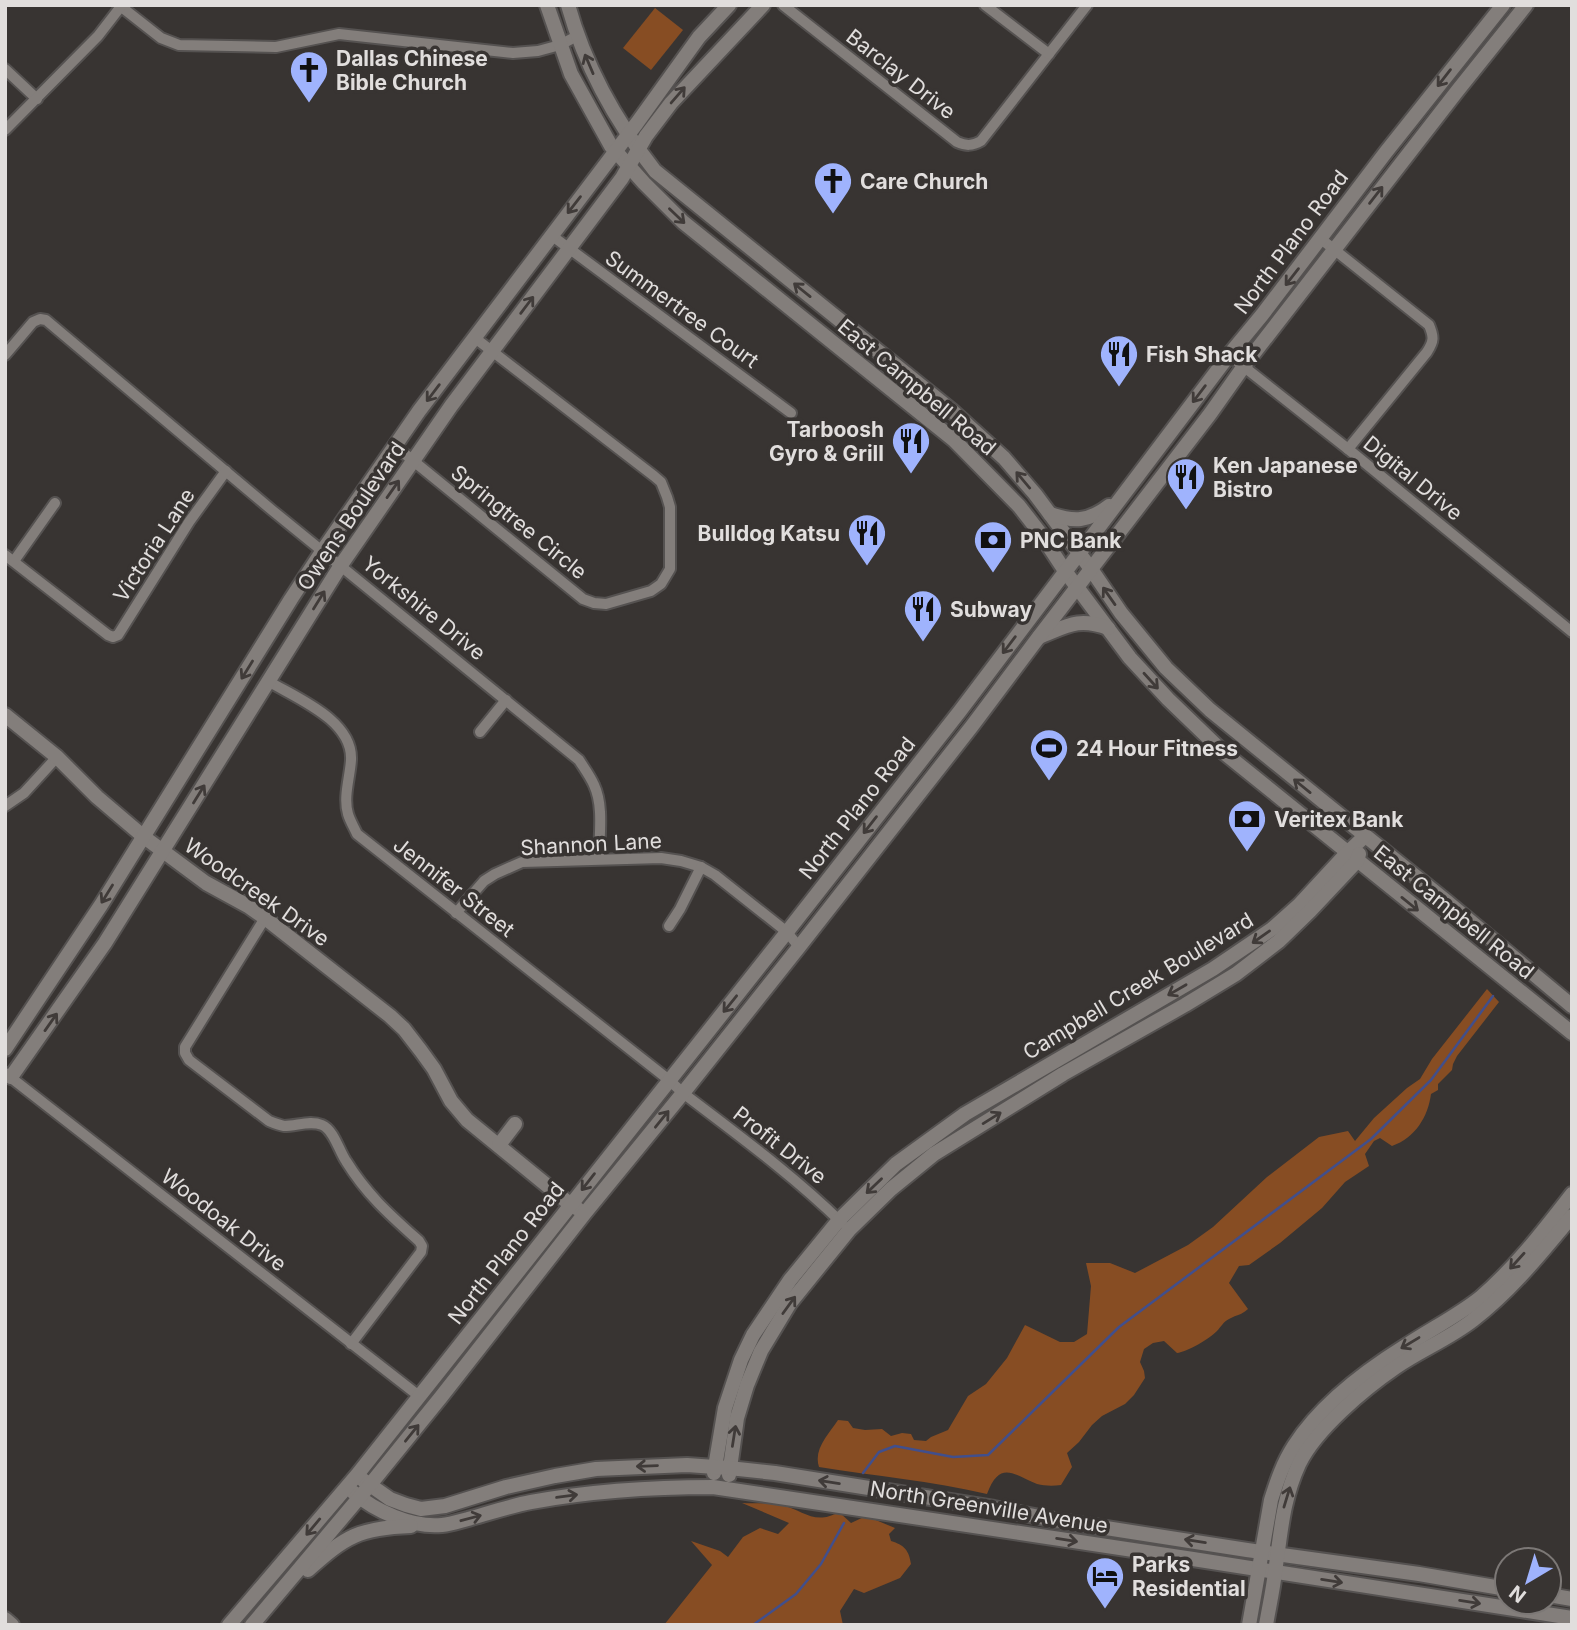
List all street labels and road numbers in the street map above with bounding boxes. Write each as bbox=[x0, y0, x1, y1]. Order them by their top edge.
street label: Barclay Drive bbox=[841, 24, 961, 124]
street label: North Plano Road bbox=[1229, 165, 1353, 319]
street label: Summertree Court bbox=[600, 245, 764, 373]
street label: East Campbell Road bbox=[833, 314, 1001, 460]
street label: Digital Drive bbox=[1358, 431, 1468, 525]
street label: Owens Boulevard bbox=[292, 437, 410, 595]
street label: Springtree Circle bbox=[446, 460, 592, 584]
street label: Victoria Lane bbox=[108, 484, 200, 606]
street label: Yorkshire Drive bbox=[357, 551, 491, 665]
street label: North Plano Road bbox=[794, 732, 920, 884]
street label: Shannon Lane bbox=[520, 828, 662, 860]
street label: Jennifer Street bbox=[389, 832, 520, 942]
street label: Woodcreek Drive bbox=[180, 833, 334, 951]
street label: East Campbell Road bbox=[1369, 840, 1539, 984]
street label: Campbell Creek Boulevard bbox=[1018, 907, 1258, 1065]
street label: Profit Drive bbox=[728, 1101, 832, 1189]
street label: Woodoak Drive bbox=[156, 1163, 292, 1277]
street label: North Plano Road bbox=[443, 1177, 569, 1329]
street label: North Greenville Avenue bbox=[868, 1476, 1110, 1538]

